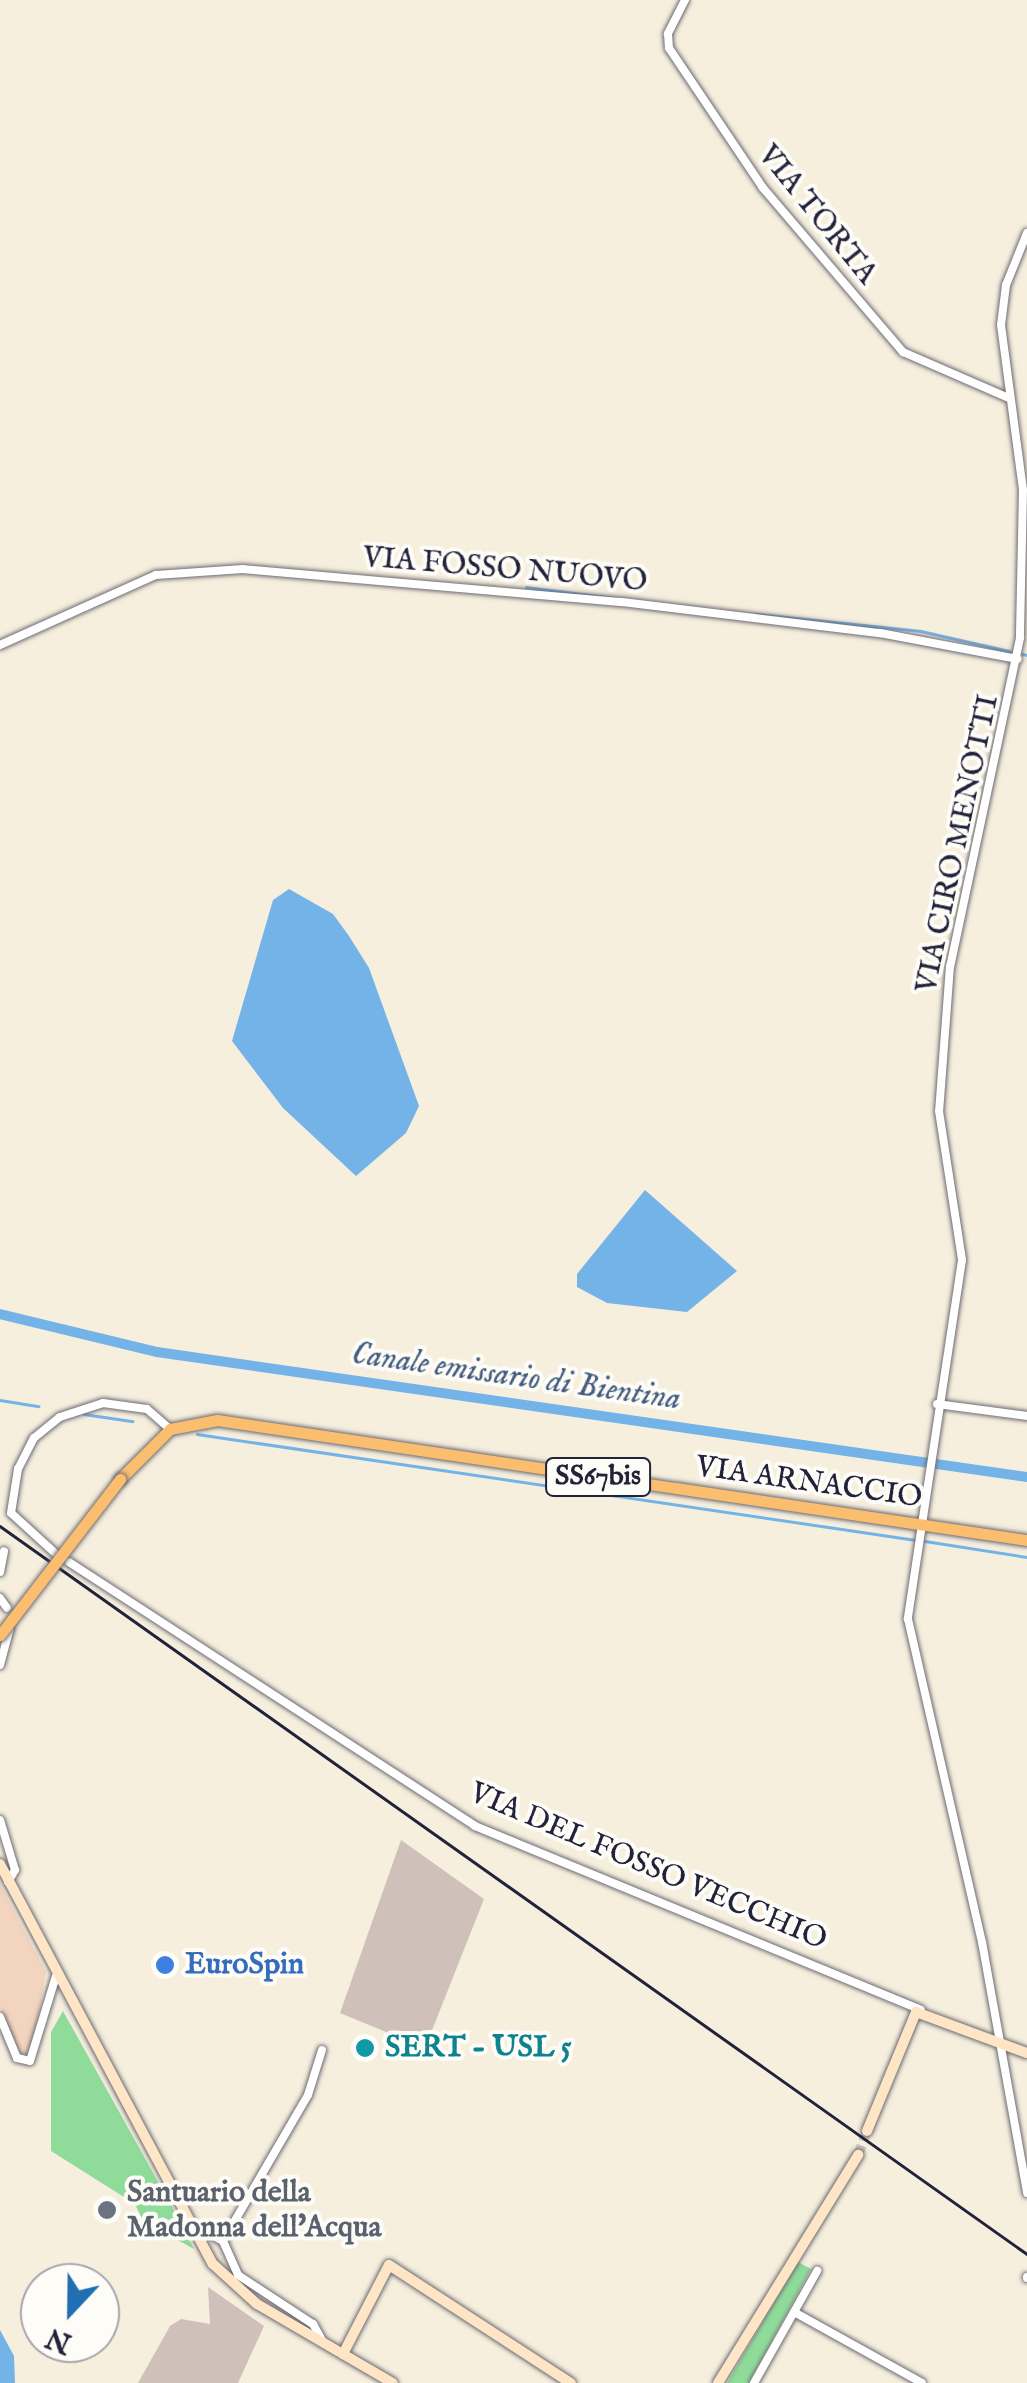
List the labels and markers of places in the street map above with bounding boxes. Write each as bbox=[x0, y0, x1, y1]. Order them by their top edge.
place label: EuroSpin bbox=[185, 1947, 304, 1983]
marker: EuroSpin bbox=[154, 1954, 176, 1976]
place label: SERT - USL 5 bbox=[385, 2030, 572, 2066]
marker: SERT - USL 5 bbox=[354, 2037, 376, 2059]
place label: Santuario della Madonna dell'Acqua bbox=[127, 2175, 381, 2246]
marker: Santuario della Madonna dell'Acqua bbox=[96, 2199, 118, 2221]

